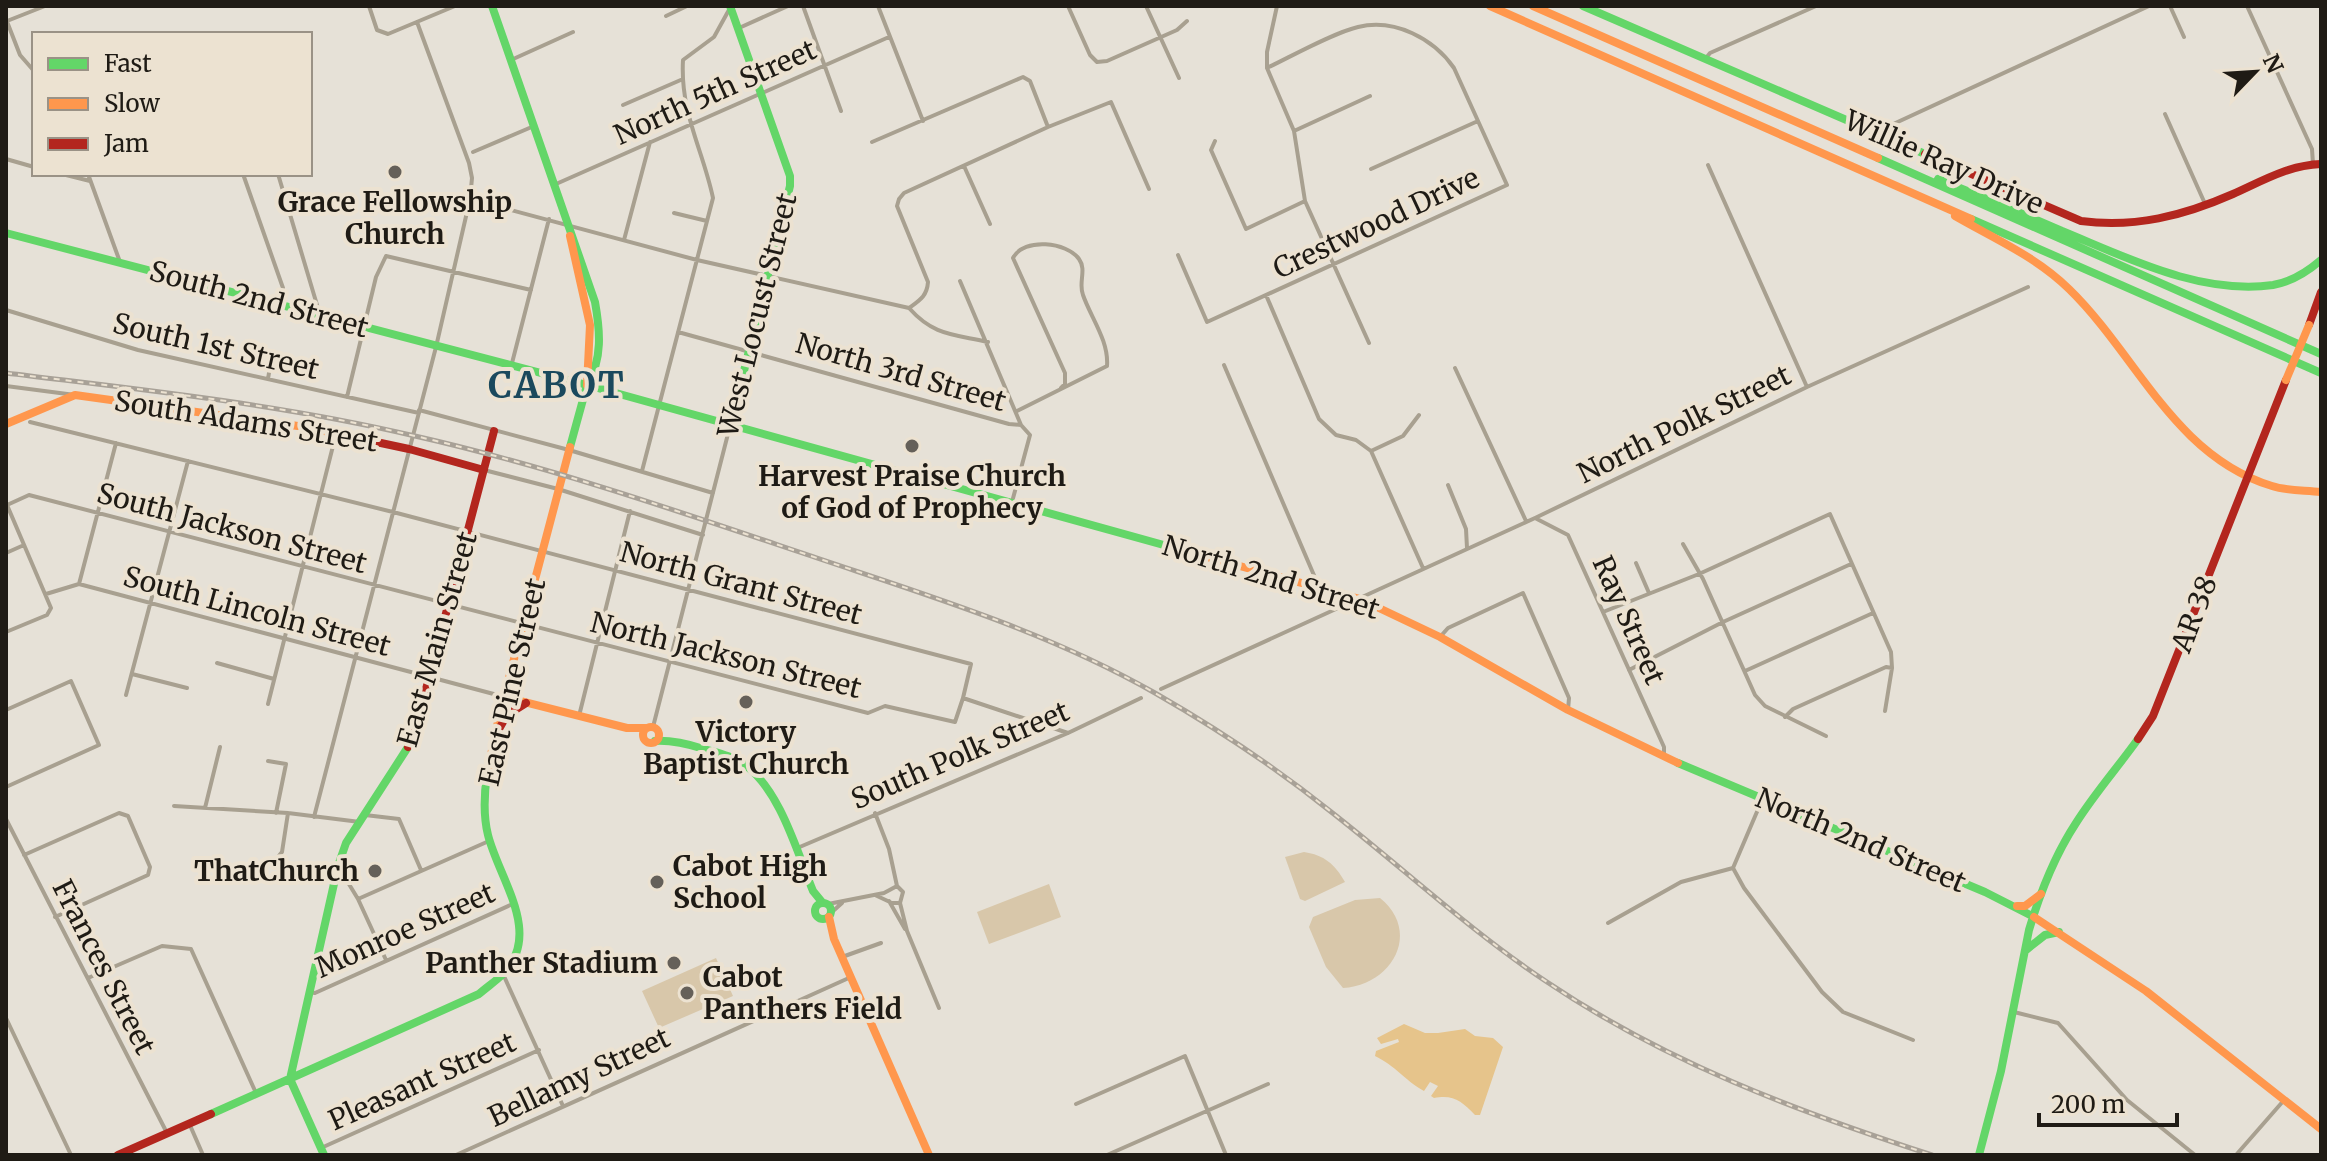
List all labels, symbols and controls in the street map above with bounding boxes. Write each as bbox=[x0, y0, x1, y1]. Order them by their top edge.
street label: North 5th Street bbox=[608, 31, 822, 153]
legend bbox=[32, 32, 312, 176]
north arrow bbox=[2215, 32, 2295, 112]
text: Fast bbox=[104, 48, 152, 79]
text: N bbox=[2257, 50, 2290, 78]
text: Slow bbox=[104, 88, 160, 119]
street label: Willie Ray Drive bbox=[1838, 102, 2049, 222]
text: Jam bbox=[103, 128, 149, 159]
street label: Crestwood Drive bbox=[1267, 159, 1485, 287]
marker: Grace Fellowship Church bbox=[386, 163, 404, 181]
place label: Grace Fellowship Church bbox=[278, 184, 512, 252]
street label: West Locust Street bbox=[709, 189, 805, 442]
street label: South 2nd Street bbox=[146, 252, 372, 346]
street label: South 1st Street bbox=[109, 305, 323, 387]
street label: North 3rd Street bbox=[792, 325, 1010, 419]
street label: North Polk Street bbox=[1571, 357, 1797, 491]
district label: CABOT bbox=[488, 363, 626, 408]
street label: South Adams Street bbox=[112, 382, 380, 460]
marker: Harvest Praise Church of God of Prophecy bbox=[903, 437, 921, 455]
place label: Harvest Praise Church of God of Prophecy bbox=[758, 458, 1066, 526]
street label: South Jackson Street bbox=[93, 475, 371, 581]
street label: East Main Street bbox=[389, 527, 485, 751]
street label: North 2nd Street bbox=[1158, 527, 1384, 627]
street label: North Grant Street bbox=[616, 533, 866, 633]
street label: Ray Street bbox=[1585, 550, 1673, 690]
street label: South Lincoln Street bbox=[119, 558, 395, 664]
street label: AR 38 bbox=[2163, 571, 2225, 658]
street label: East Pine Street bbox=[471, 575, 553, 789]
street label: North Jackson Street bbox=[587, 604, 865, 706]
marker: Victory Baptist Church bbox=[737, 693, 755, 711]
street label: South Polk Street bbox=[846, 693, 1074, 817]
place label: Victory Baptist Church bbox=[643, 714, 849, 782]
street label: North 2nd Street bbox=[1750, 779, 1972, 901]
place label: Cabot High School bbox=[673, 848, 828, 916]
place label: ThatChurch bbox=[194, 853, 359, 889]
marker: ThatChurch bbox=[366, 862, 384, 880]
marker: Cabot High School bbox=[648, 873, 666, 891]
street label: Frances Street bbox=[45, 874, 164, 1061]
street label: Monroe Street bbox=[310, 874, 500, 986]
place label: Panther Stadium bbox=[425, 945, 658, 981]
marker: Panther Stadium bbox=[665, 954, 683, 972]
place label: Cabot Panthers Field bbox=[703, 959, 902, 1027]
marker: Cabot Panthers Field bbox=[678, 984, 696, 1002]
street label: Bellamy Street bbox=[482, 1019, 676, 1135]
street label: Pleasant Street bbox=[323, 1024, 521, 1138]
scale bar bbox=[2039, 1077, 2177, 1127]
text: 200 m bbox=[2051, 1089, 2126, 1120]

